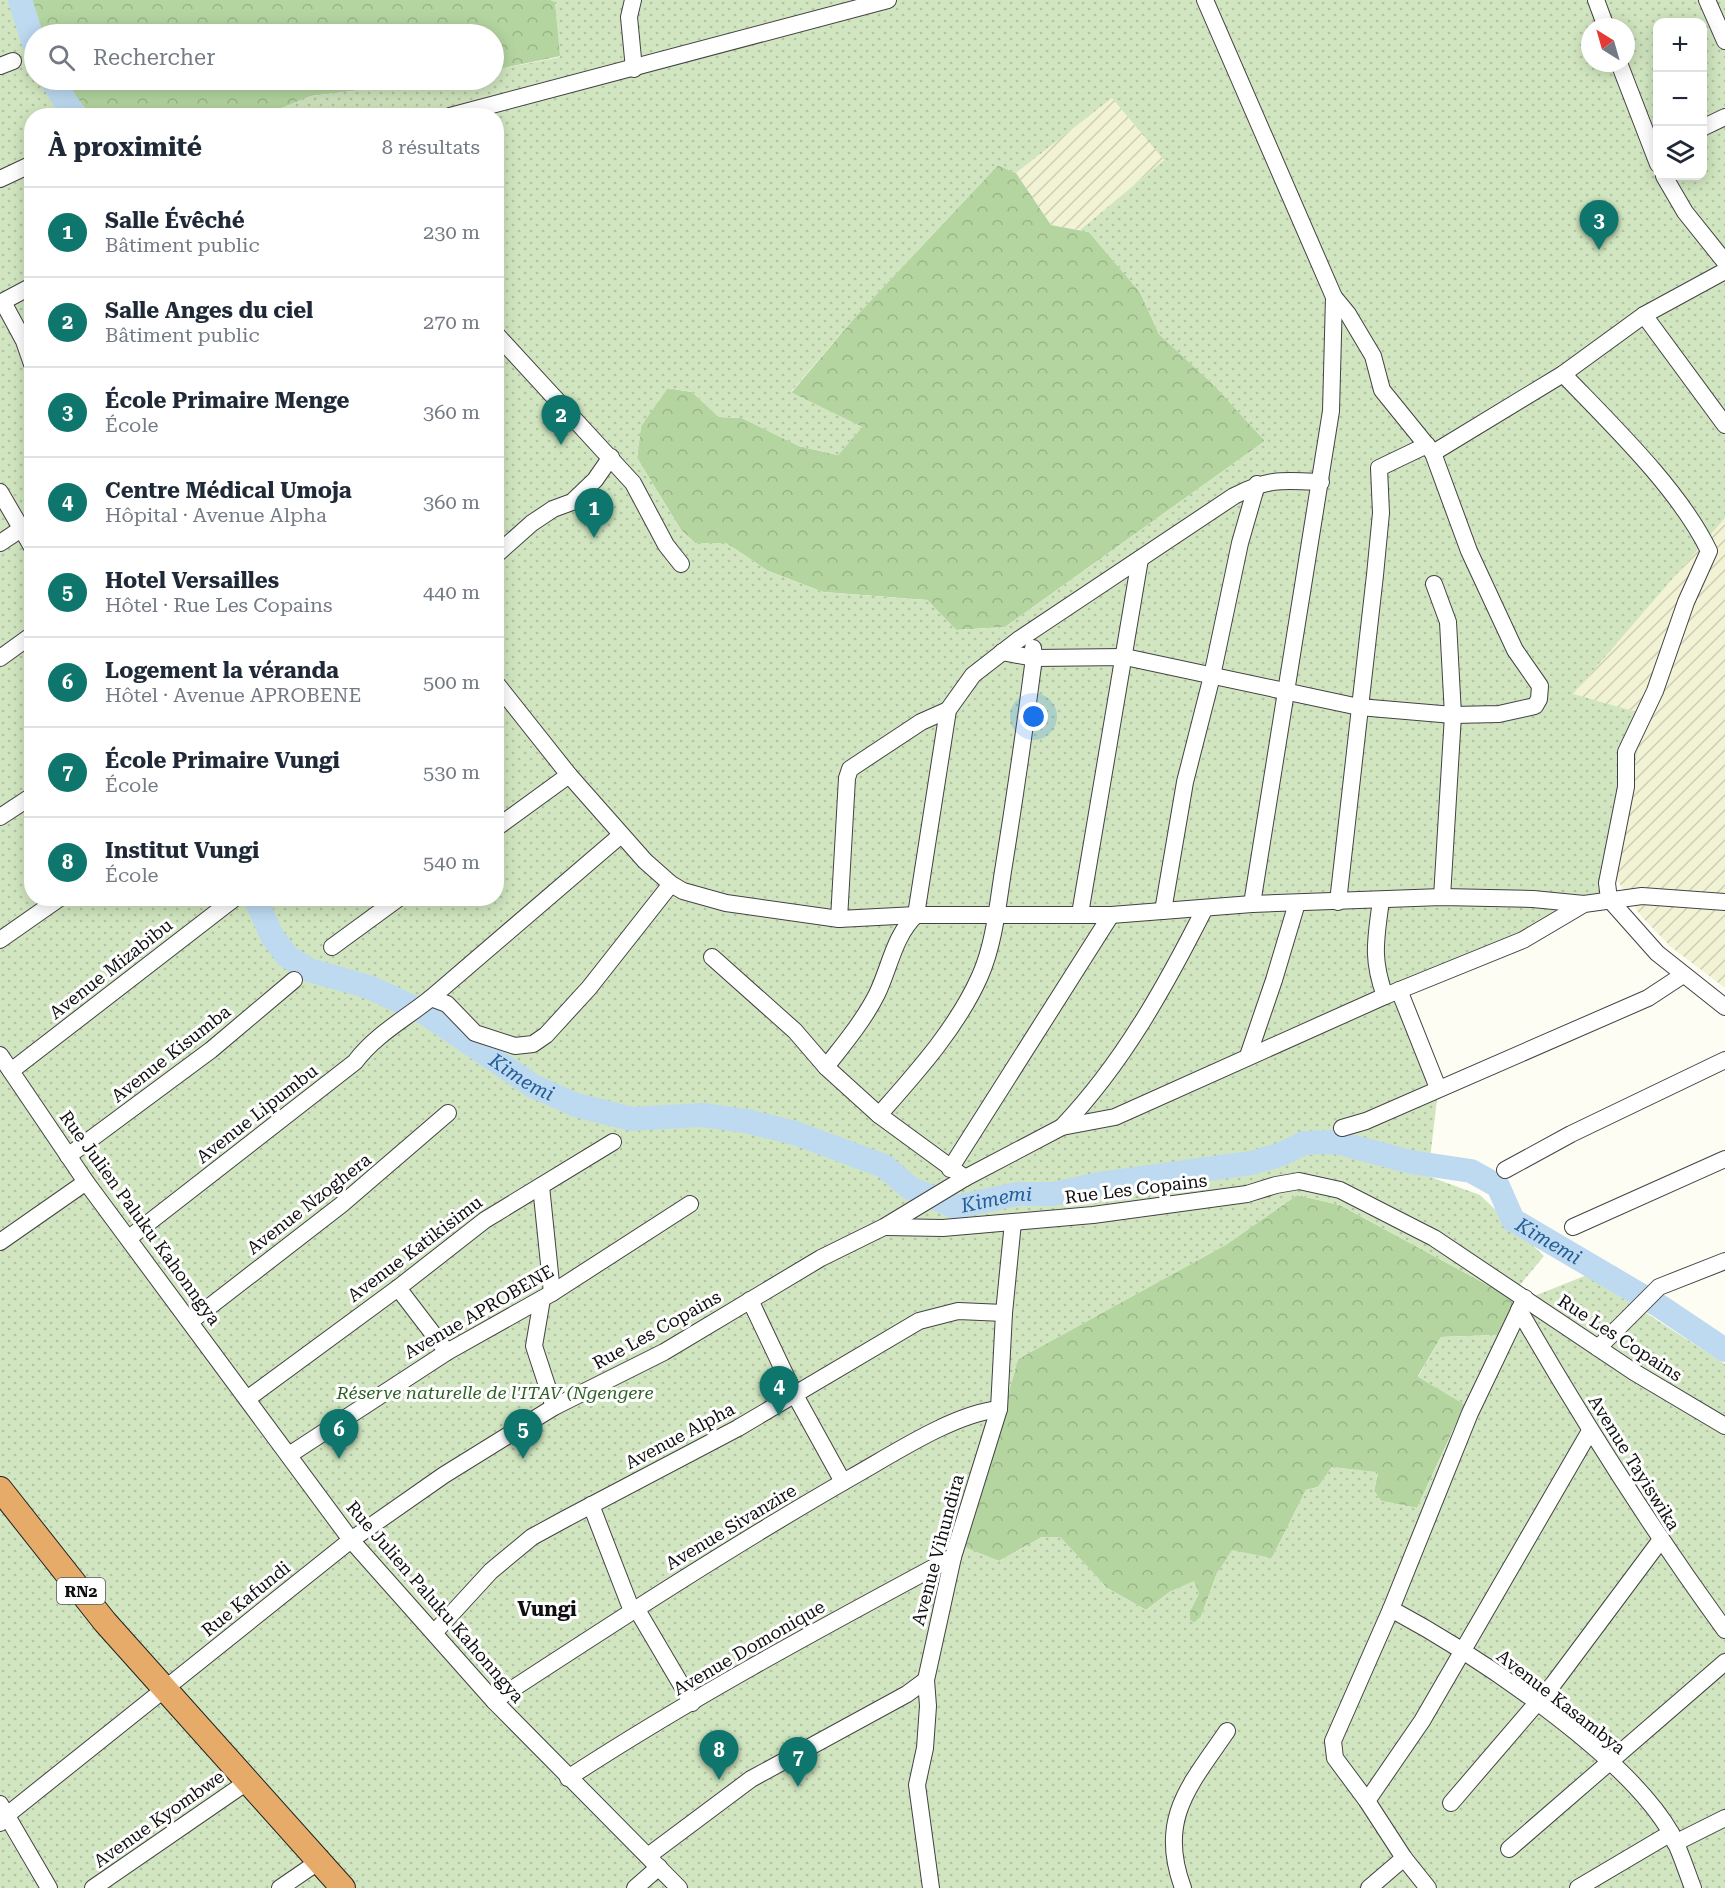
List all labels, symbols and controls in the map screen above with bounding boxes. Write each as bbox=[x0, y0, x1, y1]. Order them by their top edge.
north arrow bbox=[1581, 18, 1635, 72]
map controls bbox=[1653, 18, 1707, 180]
button: + bbox=[1653, 18, 1707, 72]
search box bbox=[24, 24, 504, 90]
icon: search bbox=[45, 41, 78, 74]
text: Rechercher bbox=[93, 45, 215, 70]
button: − bbox=[1653, 72, 1707, 126]
button: layers bbox=[1653, 126, 1707, 180]
text: À proximité bbox=[48, 132, 202, 162]
text: 8 résultats bbox=[382, 135, 480, 159]
pin: 3 bbox=[1580, 200, 1618, 250]
text: Salle Évêché bbox=[105, 208, 245, 233]
text: 1 bbox=[62, 220, 73, 244]
text: 230 m bbox=[423, 220, 480, 244]
text: Bâtiment public bbox=[105, 233, 260, 257]
text: Salle Anges du ciel bbox=[105, 298, 313, 323]
text: 2 bbox=[62, 310, 73, 334]
text: 270 m bbox=[423, 310, 480, 334]
text: Bâtiment public bbox=[105, 323, 260, 347]
text: École Primaire Menge bbox=[105, 388, 349, 413]
pin: 2 bbox=[542, 396, 580, 445]
text: 3 bbox=[62, 400, 73, 424]
text: 360 m bbox=[423, 400, 480, 424]
text: École bbox=[105, 413, 159, 437]
text: Centre Médical Umoja bbox=[105, 478, 352, 503]
pin: 1 bbox=[574, 488, 614, 538]
text: 4 bbox=[62, 490, 73, 514]
text: 360 m bbox=[423, 490, 480, 514]
text: Hôpital · Avenue Alpha bbox=[105, 503, 327, 527]
text: Hotel Versailles bbox=[105, 568, 279, 593]
text: 5 bbox=[62, 580, 73, 604]
text: 440 m bbox=[423, 580, 480, 604]
text: Hôtel · Rue Les Copains bbox=[105, 593, 332, 617]
text: Logement la véranda bbox=[105, 658, 339, 683]
text: 6 bbox=[62, 670, 73, 694]
text: 500 m bbox=[423, 670, 480, 694]
text: Hôtel · Avenue APROBENE bbox=[105, 683, 361, 707]
your location bbox=[1019, 702, 1048, 731]
text: École Primaire Vungi bbox=[105, 748, 340, 773]
text: 7 bbox=[62, 760, 73, 784]
text: 530 m bbox=[423, 760, 480, 784]
text: École bbox=[105, 773, 159, 797]
text: Institut Vungi bbox=[105, 838, 259, 863]
text: 8 bbox=[62, 850, 73, 874]
text: 540 m bbox=[423, 850, 480, 874]
text: École bbox=[105, 863, 159, 887]
street label: Avenue Mizabibu bbox=[45, 914, 176, 1023]
street label: Avenue Kisumba bbox=[107, 1001, 234, 1107]
water label: Kimemi bbox=[484, 1047, 558, 1106]
street label: Avenue Lipumbu bbox=[192, 1060, 321, 1167]
street label: Rue Julien Paluku Kahonngya bbox=[56, 1106, 225, 1329]
street label: Avenue Nzoghera bbox=[243, 1149, 375, 1258]
street label: Rue Les Copains bbox=[1064, 1169, 1208, 1208]
water label: Kimemi bbox=[958, 1182, 1032, 1218]
street label: Avenue Katikisimu bbox=[343, 1191, 486, 1306]
water label: Kimemi bbox=[1511, 1212, 1586, 1270]
street label: Avenue APROBENE bbox=[400, 1260, 557, 1363]
street label: Rue Les Copains bbox=[589, 1286, 725, 1373]
street label: Rue Les Copains bbox=[1554, 1290, 1686, 1385]
pin: 4 bbox=[760, 1366, 798, 1416]
park label: Réserve naturelle de l'ITAV (Ngengere bbox=[335, 1382, 654, 1403]
street label: Avenue Tayiswika bbox=[1584, 1391, 1685, 1534]
street label: Avenue Alpha bbox=[622, 1398, 738, 1473]
pin: 6 bbox=[320, 1410, 358, 1459]
pin: 5 bbox=[504, 1410, 542, 1459]
street label: Avenue Vihundira bbox=[907, 1472, 968, 1628]
street label: Avenue Sivanzire bbox=[662, 1479, 800, 1574]
street label: Rue Julien Paluku Kahonngya bbox=[342, 1497, 529, 1707]
street label: Rue Kafundi bbox=[197, 1556, 294, 1641]
road number: RN2 bbox=[57, 1578, 105, 1604]
street label: Avenue Domonique bbox=[669, 1596, 828, 1700]
district label: Vungi bbox=[517, 1597, 577, 1621]
street label: Avenue Kasambya bbox=[1493, 1645, 1630, 1758]
pin: 8 bbox=[700, 1730, 738, 1780]
pin: 7 bbox=[778, 1738, 818, 1787]
street label: Avenue Kyombwe bbox=[89, 1766, 228, 1871]

